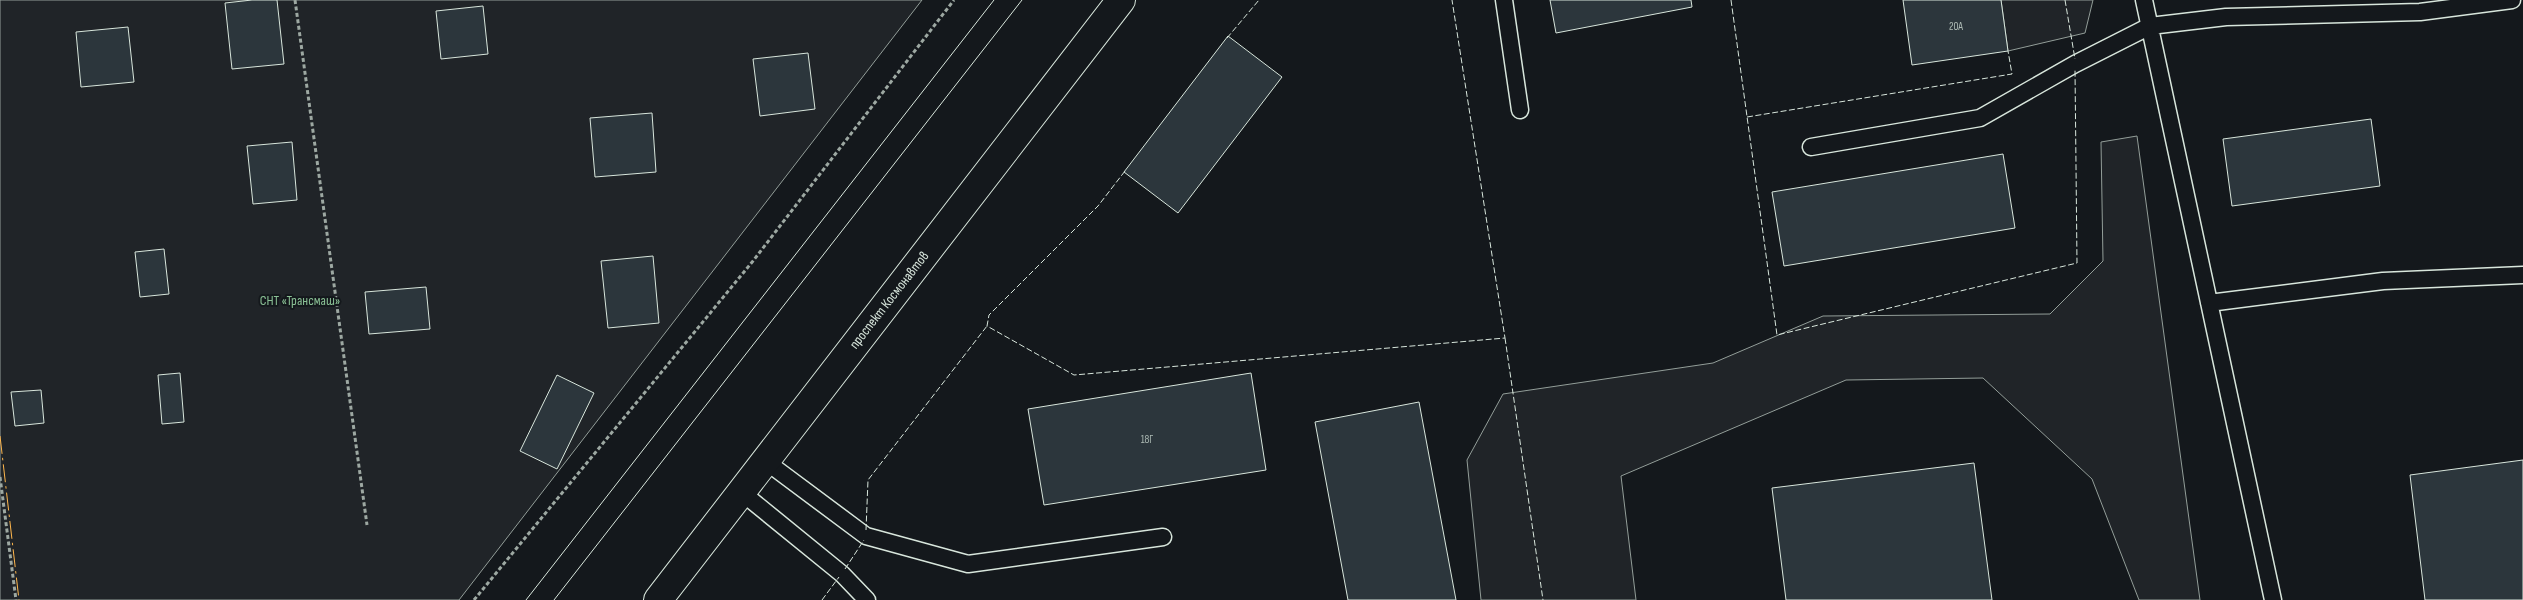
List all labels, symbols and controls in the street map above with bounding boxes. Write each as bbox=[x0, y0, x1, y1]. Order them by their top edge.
house number: 20А bbox=[1949, 20, 1963, 33]
street label: проспект Космонавтов bbox=[846, 248, 932, 352]
park label: СНТ «Трансмаш» bbox=[260, 292, 340, 309]
house number: 18Г bbox=[1141, 433, 1153, 446]

